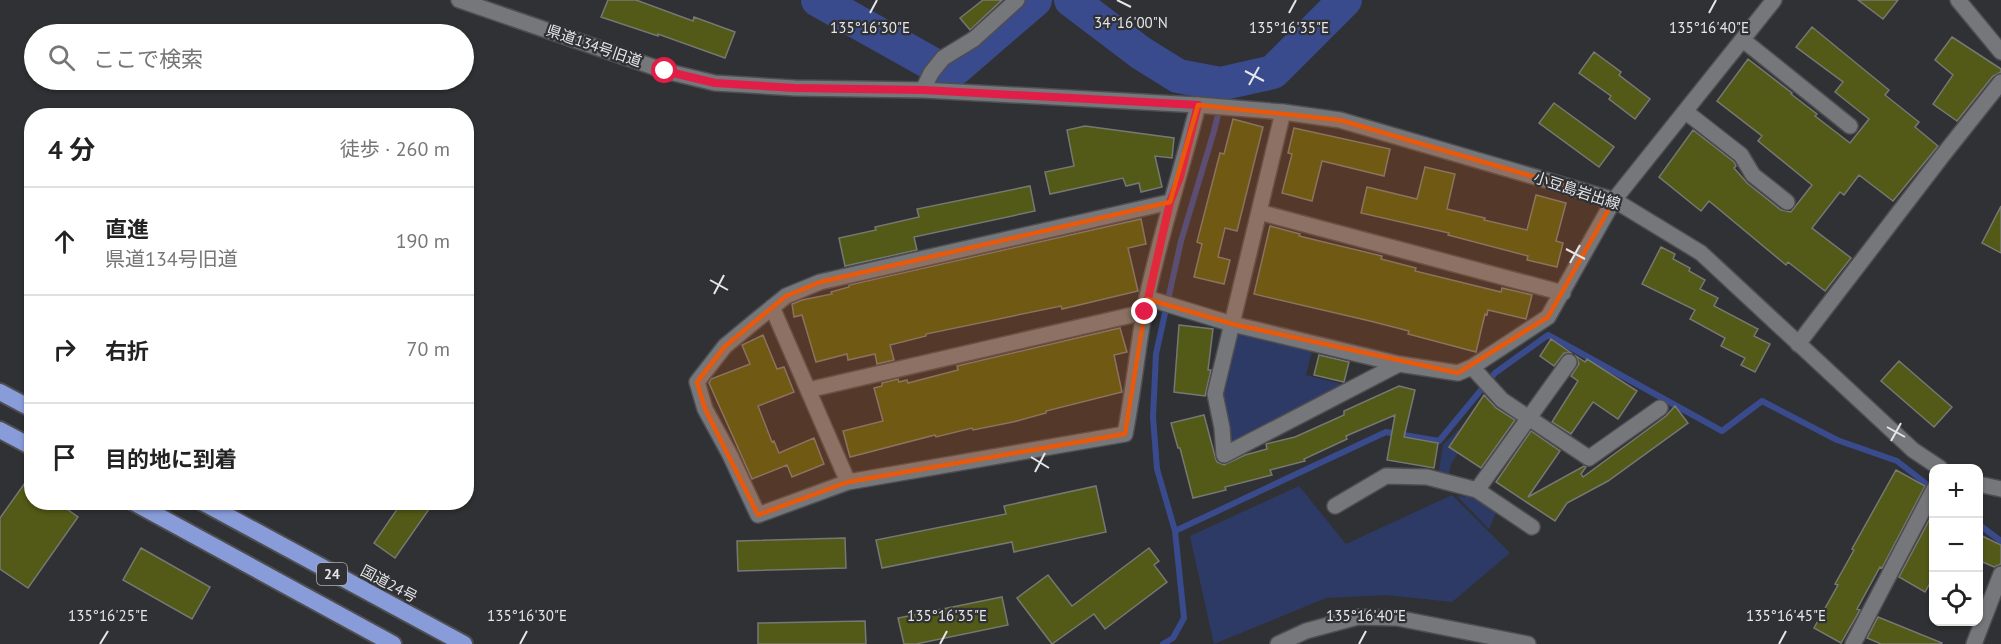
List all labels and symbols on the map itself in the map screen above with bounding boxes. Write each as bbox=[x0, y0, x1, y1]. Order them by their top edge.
text: 34°16'00"N bbox=[1094, 13, 1168, 32]
text: 135°16'30"E bbox=[830, 18, 910, 37]
text: 135°16'35"E bbox=[1249, 18, 1329, 37]
text: 135°16'40"E bbox=[1669, 18, 1749, 37]
street label: 県道134号旧道 bbox=[544, 20, 644, 71]
route start bbox=[651, 57, 677, 83]
street label: 小豆島岩出線 bbox=[1531, 168, 1623, 213]
route end bbox=[1131, 298, 1157, 324]
street label: 国道24号 bbox=[358, 561, 421, 606]
road number: 24 bbox=[317, 563, 347, 585]
text: 135°16'25"E bbox=[68, 606, 148, 625]
text: 135°16'30"E bbox=[487, 606, 567, 625]
text: 135°16'35"E bbox=[907, 606, 987, 625]
text: 135°16'40"E bbox=[1326, 606, 1406, 625]
text: 135°16'45"E bbox=[1746, 606, 1826, 625]

